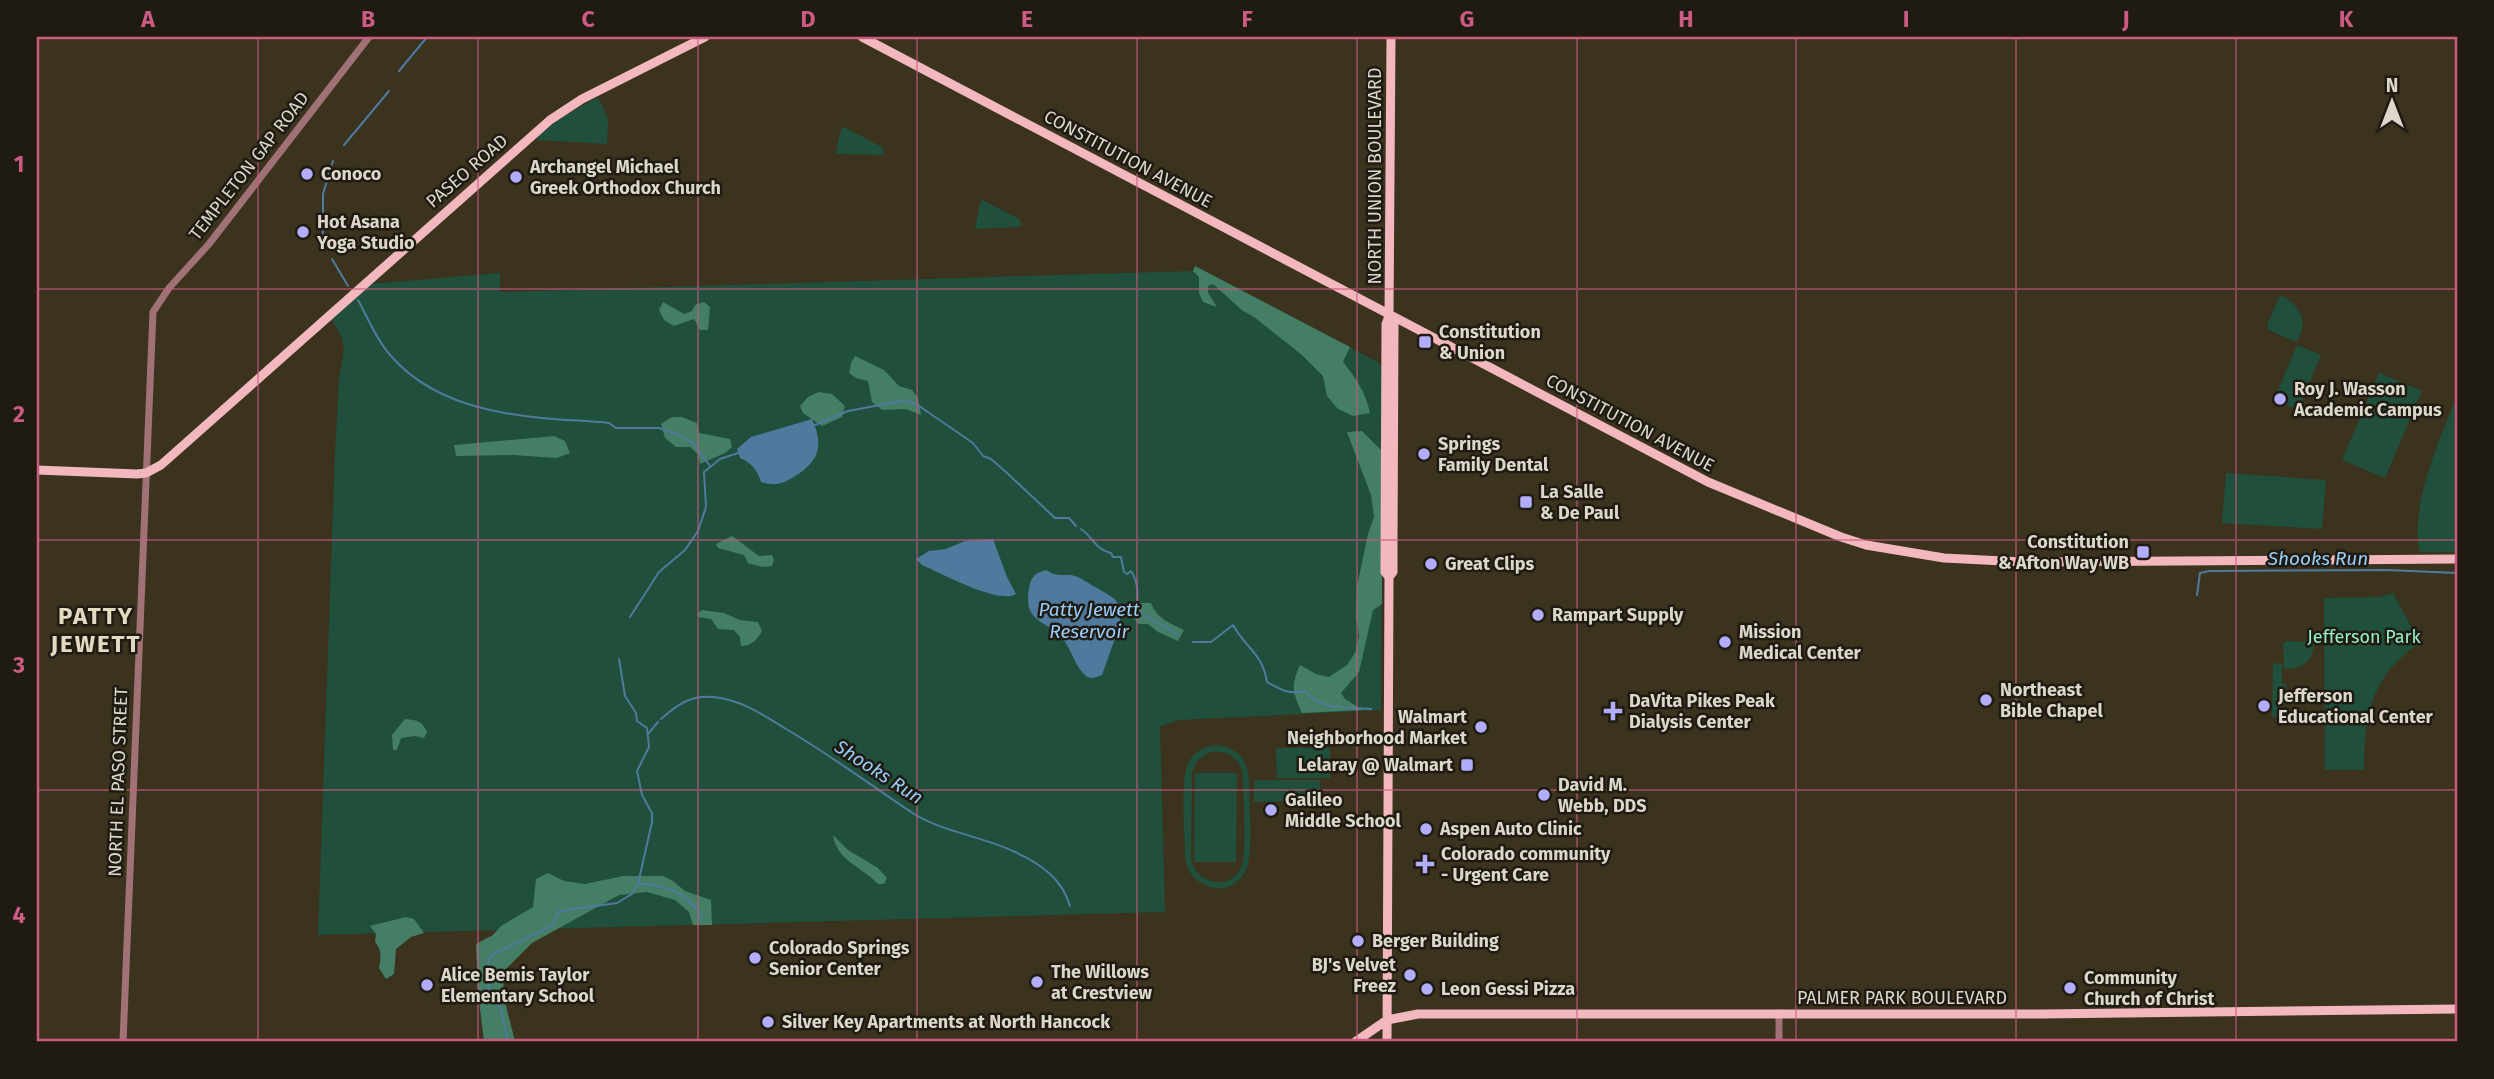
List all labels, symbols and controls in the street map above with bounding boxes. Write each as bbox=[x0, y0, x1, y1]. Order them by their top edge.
text: A bbox=[140, 5, 155, 33]
text: B bbox=[361, 5, 375, 33]
text: C bbox=[581, 5, 595, 33]
text: D bbox=[801, 5, 816, 33]
text: E bbox=[1021, 5, 1033, 33]
text: F bbox=[1241, 5, 1253, 33]
text: G bbox=[1460, 5, 1474, 33]
text: H bbox=[1678, 5, 1694, 33]
text: I bbox=[1903, 5, 1909, 33]
text: J bbox=[2121, 5, 2130, 33]
text: K bbox=[2339, 5, 2354, 33]
north arrow bbox=[2358, 66, 2428, 136]
street label: NORTH UNION BOULEVARD bbox=[1364, 67, 1386, 285]
text: N bbox=[2386, 74, 2398, 97]
street label: TEMPLETON GAP ROAD bbox=[184, 88, 314, 244]
street label: CONSTITUTION AVENUE bbox=[1040, 105, 1216, 213]
street label: PASEO ROAD bbox=[422, 130, 512, 212]
text: 1 bbox=[14, 150, 24, 178]
place label: Archangel Michael Greek Orthodox Church bbox=[529, 156, 721, 199]
place label: Conoco bbox=[321, 163, 381, 185]
marker: Conoco bbox=[299, 166, 315, 182]
marker: Archangel Michael Greek Orthodox Church bbox=[508, 169, 524, 185]
place label: Hot Asana Yoga Studio bbox=[316, 211, 415, 254]
marker: Hot Asana Yoga Studio bbox=[295, 224, 311, 240]
place label: Constitution & Union bbox=[1439, 321, 1541, 364]
marker: Constitution & Union bbox=[1417, 334, 1433, 350]
street label: CONSTITUTION AVENUE bbox=[1542, 369, 1718, 477]
place label: Roy J. Wasson Academic Campus bbox=[2293, 378, 2442, 421]
marker: Roy J. Wasson Academic Campus bbox=[2272, 391, 2288, 407]
text: 2 bbox=[13, 400, 25, 428]
place label: Springs Family Dental bbox=[1438, 433, 1549, 476]
marker: Springs Family Dental bbox=[1416, 446, 1432, 462]
place label: La Salle & De Paul bbox=[1540, 481, 1620, 524]
marker: La Salle & De Paul bbox=[1518, 494, 1534, 510]
place label: Constitution & Afton Way WB bbox=[1998, 531, 2129, 574]
marker: Constitution & Afton Way WB bbox=[2135, 544, 2151, 560]
water label: Shooks Run bbox=[2267, 547, 2368, 570]
place label: Great Clips bbox=[1445, 553, 1534, 575]
marker: Great Clips bbox=[1423, 556, 1439, 572]
water label: Patty Jewett Reservoir bbox=[1038, 598, 1140, 643]
district label: PATTY JEWETT bbox=[49, 602, 142, 658]
place label: Rampart Supply bbox=[1552, 604, 1684, 626]
marker: Rampart Supply bbox=[1530, 607, 1546, 623]
place label: Mission Medical Center bbox=[1739, 621, 1862, 664]
park label: Jefferson Park bbox=[2307, 626, 2421, 648]
marker: Mission Medical Center bbox=[1717, 634, 1733, 650]
text: 3 bbox=[12, 651, 25, 679]
place label: Northeast Bible Chapel bbox=[2000, 679, 2103, 722]
place label: Jefferson Educational Center bbox=[2277, 685, 2434, 728]
street label: NORTH EL PASO STREET bbox=[104, 686, 132, 877]
place label: DaVita Pikes Peak Dialysis Center bbox=[1629, 690, 1776, 733]
marker: Northeast Bible Chapel bbox=[1978, 692, 1994, 708]
marker: Jefferson Educational Center bbox=[2256, 698, 2272, 714]
marker: DaVita Pikes Peak Dialysis Center bbox=[1603, 701, 1623, 721]
place label: Walmart Neighborhood Market bbox=[1287, 706, 1468, 749]
marker: Walmart Neighborhood Market bbox=[1473, 719, 1489, 735]
water label: Shooks Run bbox=[830, 734, 927, 809]
place label: Lelaray @ Walmart bbox=[1298, 754, 1454, 776]
marker: Lelaray @ Walmart bbox=[1459, 757, 1475, 773]
place label: David M. Webb, DDS bbox=[1558, 774, 1647, 817]
marker: David M. Webb, DDS bbox=[1536, 787, 1552, 803]
place label: Galileo Middle School bbox=[1285, 789, 1402, 832]
marker: Galileo Middle School bbox=[1263, 802, 1279, 818]
place label: Aspen Auto Clinic bbox=[1439, 818, 1582, 840]
marker: Aspen Auto Clinic bbox=[1418, 821, 1434, 837]
place label: Colorado community - Urgent Care bbox=[1441, 843, 1611, 886]
marker: Colorado community - Urgent Care bbox=[1415, 854, 1435, 874]
text: 4 bbox=[13, 901, 26, 929]
place label: Berger Building bbox=[1372, 930, 1499, 952]
marker: Berger Building bbox=[1350, 933, 1366, 949]
place label: Colorado Springs Senior Center bbox=[769, 937, 910, 980]
marker: Colorado Springs Senior Center bbox=[747, 950, 763, 966]
place label: BJ's Velvet Freez bbox=[1312, 954, 1397, 997]
place label: The Willows at Crestview bbox=[1051, 961, 1153, 1004]
place label: Alice Bemis Taylor Elementary School bbox=[440, 964, 595, 1007]
marker: BJ's Velvet Freez bbox=[1402, 967, 1418, 983]
place label: Community Church of Christ bbox=[2084, 967, 2216, 1010]
marker: The Willows at Crestview bbox=[1029, 974, 1045, 990]
marker: Alice Bemis Taylor Elementary School bbox=[419, 977, 435, 993]
place label: Leon Gessi Pizza bbox=[1441, 978, 1575, 1000]
marker: Community Church of Christ bbox=[2062, 980, 2078, 996]
marker: Leon Gessi Pizza bbox=[1419, 981, 1435, 997]
street label: PALMER PARK BOULEVARD bbox=[1797, 987, 2007, 1009]
place label: Silver Key Apartments at North Hancock bbox=[782, 1011, 1111, 1033]
marker: Silver Key Apartments at North Hancock bbox=[760, 1014, 776, 1030]

